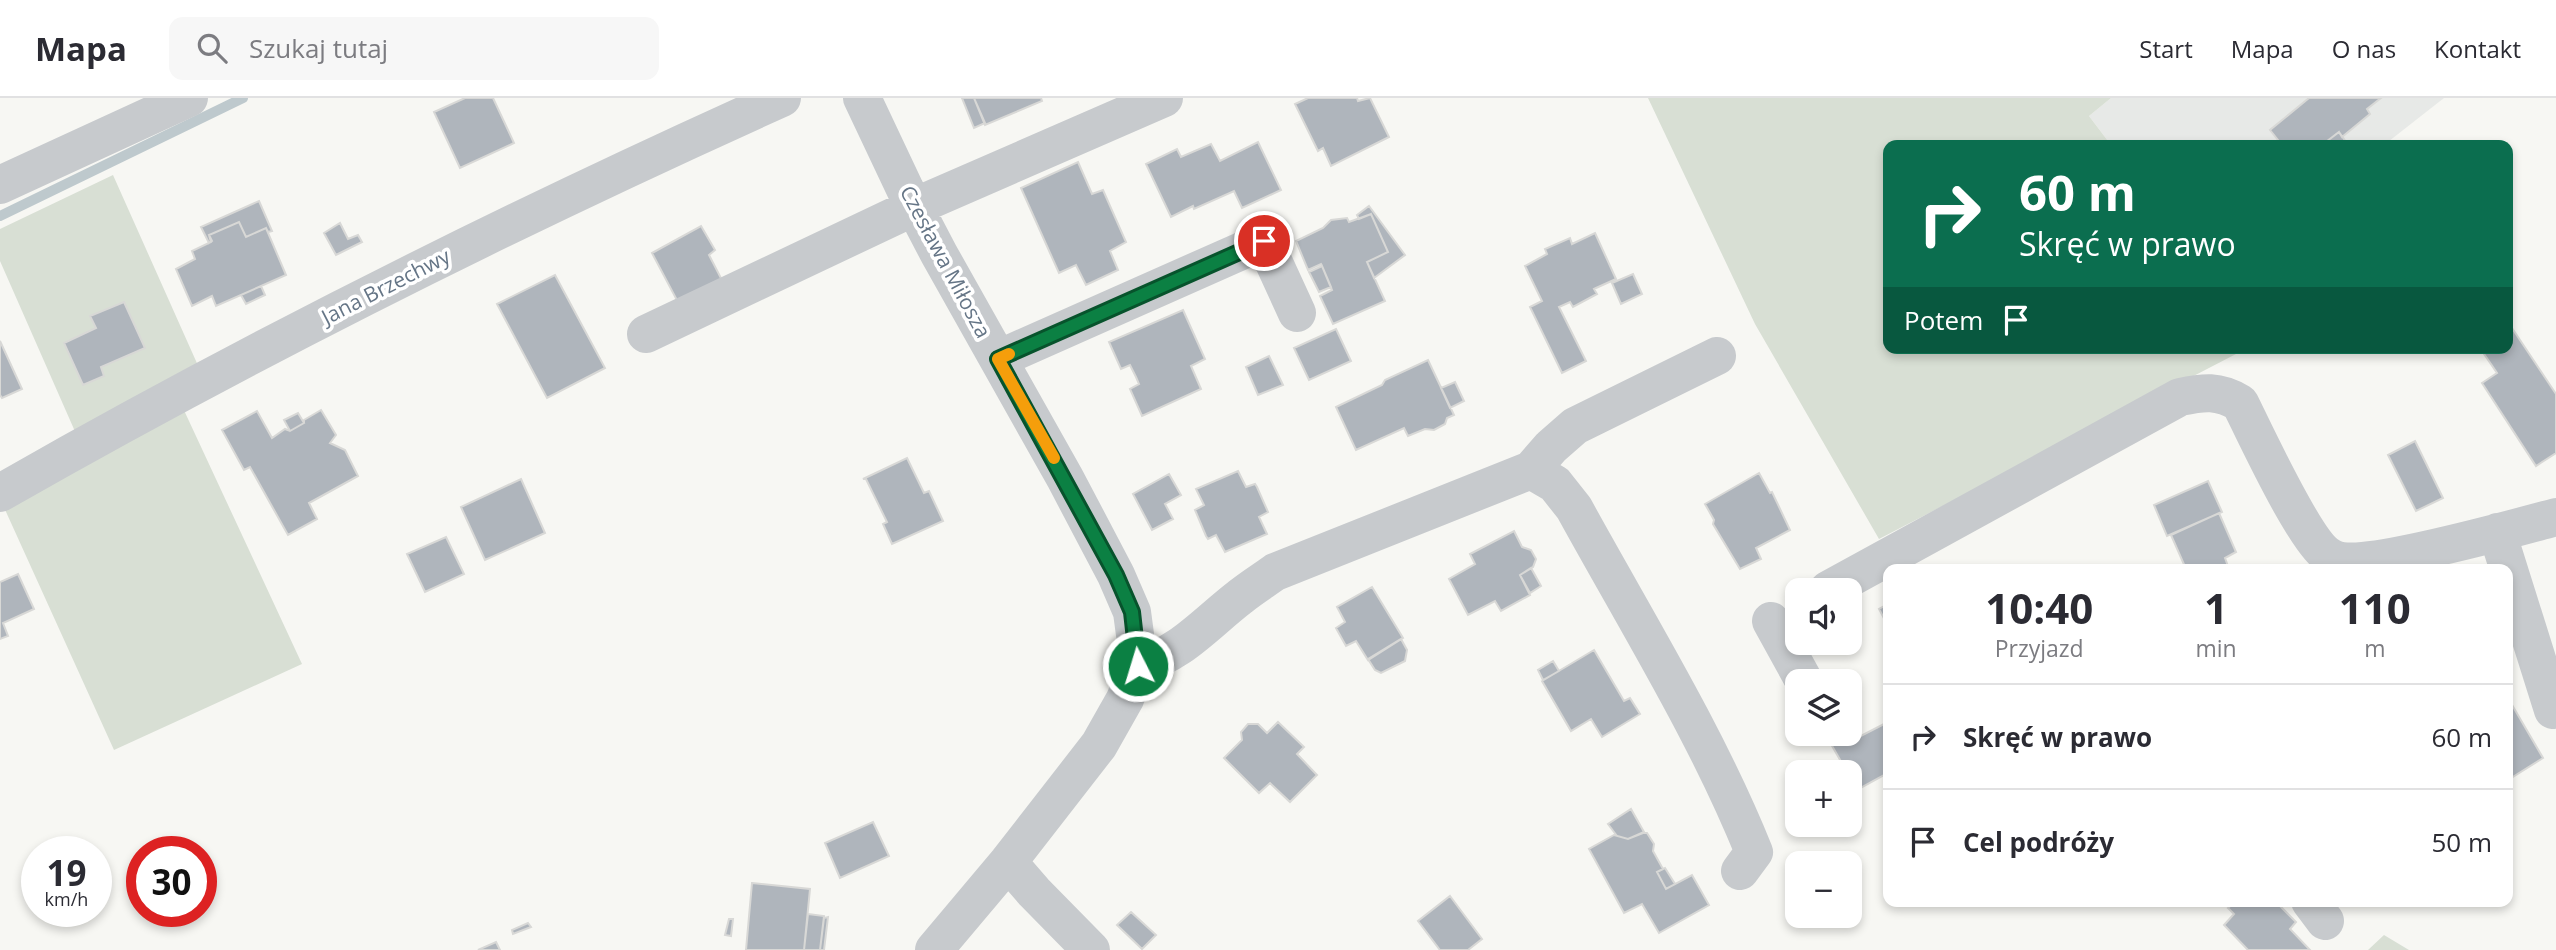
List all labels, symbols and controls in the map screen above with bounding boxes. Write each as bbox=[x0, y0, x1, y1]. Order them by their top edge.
search box bbox=[169, 17, 659, 80]
text: Mapa bbox=[35, 26, 127, 71]
icon: search bbox=[193, 29, 231, 67]
text: Szukaj tutaj bbox=[249, 30, 388, 66]
text: Start bbox=[2139, 32, 2193, 65]
text: Mapa bbox=[2231, 32, 2294, 65]
text: O nas bbox=[2332, 32, 2396, 65]
text: Kontakt bbox=[2434, 32, 2521, 65]
text: 60 m bbox=[2019, 159, 2136, 225]
icon: right bbox=[1904, 168, 1995, 259]
street label: Czesława Miłosza bbox=[894, 180, 998, 343]
pin bbox=[1234, 211, 1294, 271]
icon: arrive bbox=[1245, 222, 1283, 260]
text: Skręć w prawo bbox=[2019, 222, 2236, 265]
street label: Jana Brzechwy bbox=[315, 241, 455, 331]
icon: arrive bbox=[1997, 301, 2035, 339]
text: Potem bbox=[1904, 302, 1983, 338]
map controls bbox=[1785, 578, 1862, 928]
button: sound bbox=[1785, 578, 1862, 655]
text: 10:40 bbox=[1985, 579, 2093, 636]
text: 1 bbox=[2204, 579, 2228, 636]
text: 110 bbox=[2339, 579, 2411, 636]
position arrow bbox=[1101, 629, 1175, 703]
text: Przyjazd bbox=[1995, 632, 2084, 664]
text: min bbox=[2195, 632, 2237, 664]
text: m bbox=[2364, 632, 2385, 664]
button: layers bbox=[1785, 669, 1862, 746]
icon: right bbox=[1904, 718, 1942, 756]
text: Skręć w prawo bbox=[1963, 719, 2152, 755]
text: 60 m bbox=[2431, 719, 2492, 755]
button: + bbox=[1785, 760, 1862, 837]
icon: arrive bbox=[1904, 823, 1942, 861]
text: Cel podróży bbox=[1963, 824, 2114, 860]
text: 50 m bbox=[2431, 824, 2492, 860]
speed limit sign: 30 bbox=[126, 836, 217, 927]
text: 19 bbox=[46, 849, 87, 896]
button: − bbox=[1785, 851, 1862, 928]
text: km/h bbox=[45, 887, 88, 911]

